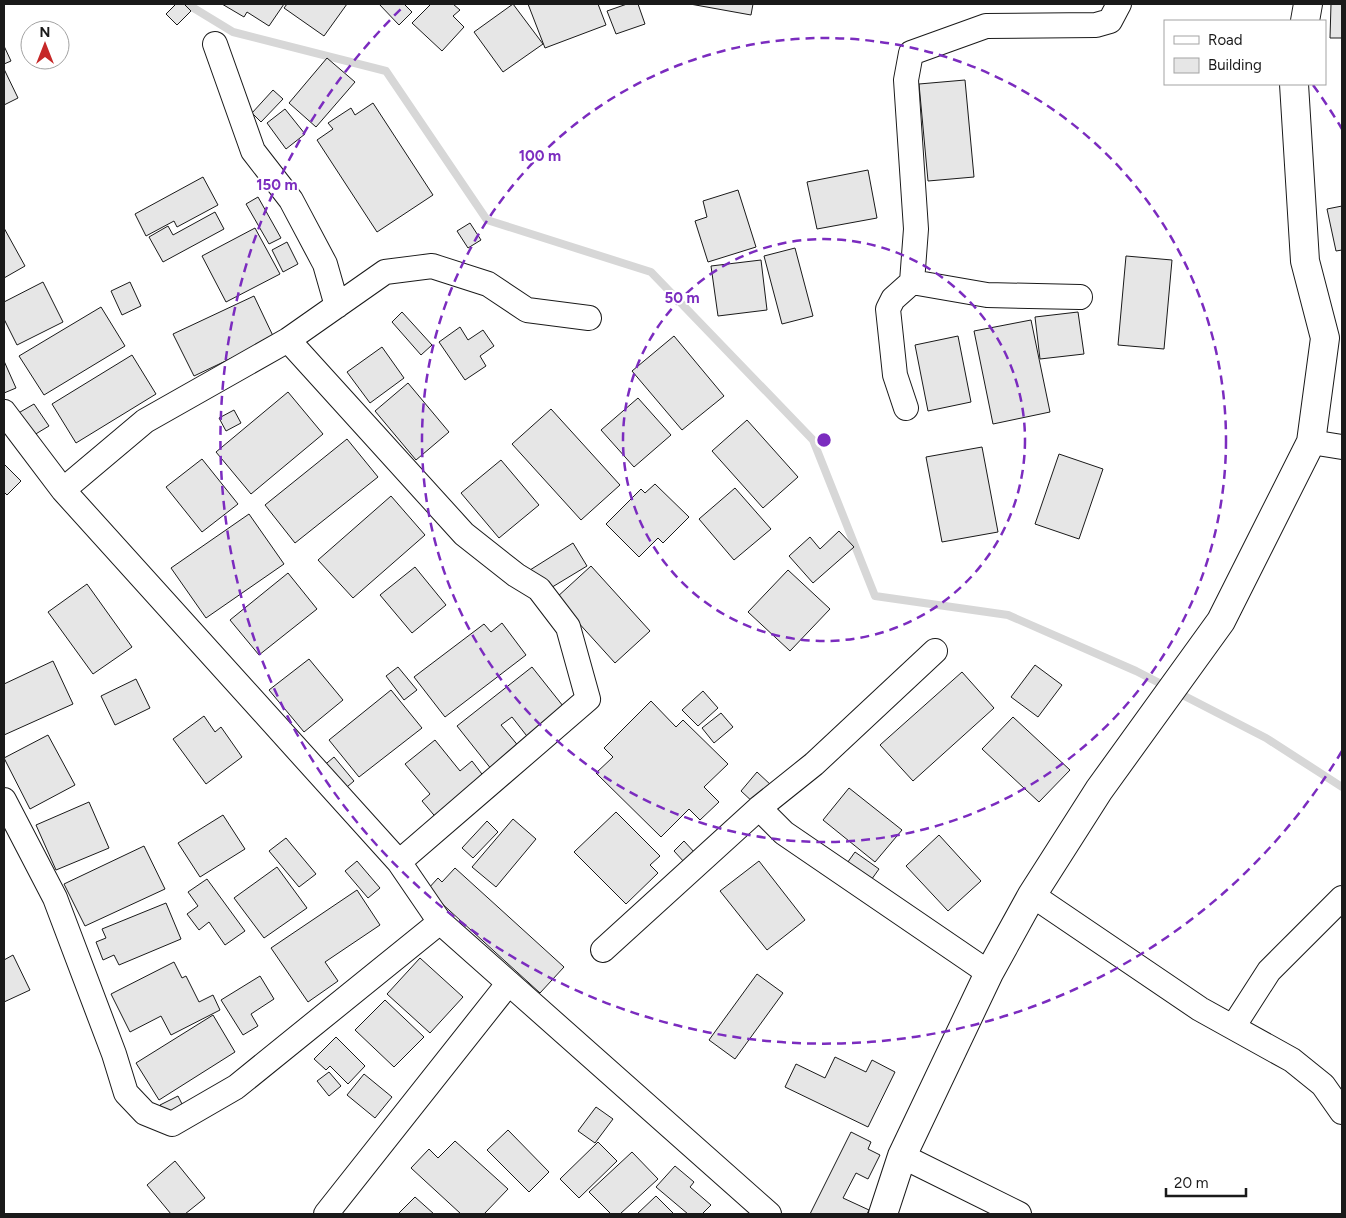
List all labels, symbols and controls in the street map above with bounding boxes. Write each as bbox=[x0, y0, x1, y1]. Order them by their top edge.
north arrow bbox=[20, 20, 70, 70]
legend bbox=[1164, 20, 1326, 85]
text: N bbox=[40, 24, 50, 41]
text: Road bbox=[1208, 31, 1243, 49]
text: Building bbox=[1208, 56, 1262, 74]
text: 100 m bbox=[519, 147, 561, 165]
text: 150 m bbox=[256, 176, 298, 194]
text: 50 m bbox=[664, 289, 700, 307]
centre of rings bbox=[815, 431, 833, 449]
scale bar bbox=[1166, 1166, 1246, 1198]
text: 20 m bbox=[1174, 1174, 1208, 1192]

